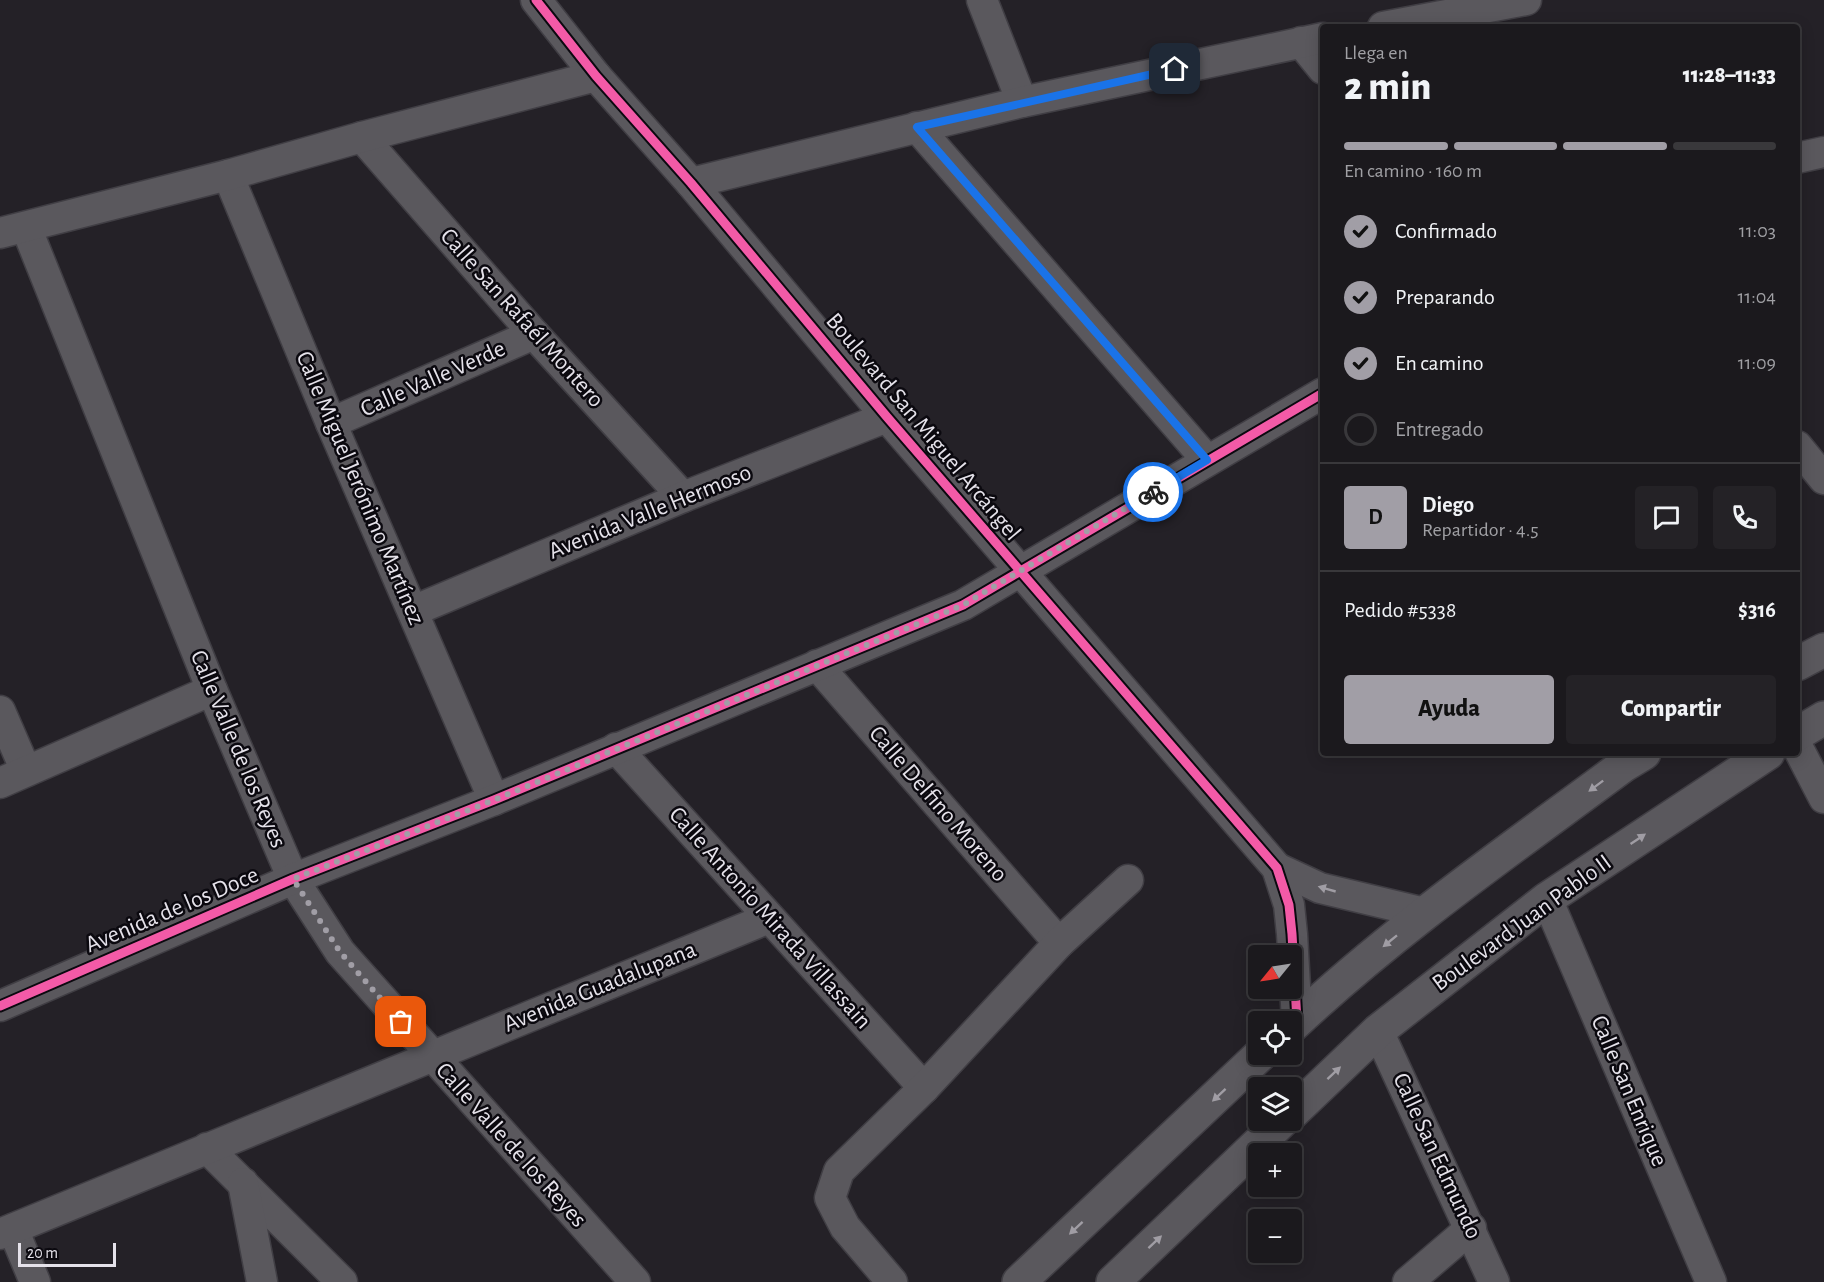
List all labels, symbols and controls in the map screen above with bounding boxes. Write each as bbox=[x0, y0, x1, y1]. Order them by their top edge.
pin bbox=[1149, 43, 1200, 94]
text: Llega en bbox=[1344, 43, 1408, 63]
icon: home bbox=[1158, 52, 1191, 85]
text: 11:28–11:33 bbox=[1683, 64, 1776, 86]
text: 2 min bbox=[1344, 68, 1431, 107]
text: En camino · 160 m bbox=[1344, 161, 1482, 181]
icon: check bbox=[1344, 215, 1377, 248]
text: Confirmado bbox=[1395, 220, 1497, 242]
text: 11:03 bbox=[1739, 221, 1776, 241]
street label: Calle San Rafaél Montero bbox=[436, 224, 608, 412]
icon: check bbox=[1344, 281, 1377, 314]
text: Preparando bbox=[1395, 286, 1495, 308]
text: 11:04 bbox=[1737, 287, 1776, 307]
street label: Boulevard San Miguel Arcángel bbox=[821, 309, 1025, 545]
street label: Calle Valle Verde bbox=[357, 336, 509, 422]
icon: check bbox=[1344, 347, 1377, 380]
street label: Calle Miguel Jerónimo Martínez bbox=[291, 348, 429, 628]
text: En camino bbox=[1395, 352, 1484, 374]
text: 11:09 bbox=[1738, 353, 1776, 373]
text: Entregado bbox=[1395, 418, 1484, 440]
street label: Avenida Valle Hermoso bbox=[545, 460, 755, 564]
courier bbox=[1123, 462, 1183, 522]
icon: bike bbox=[1137, 476, 1170, 509]
button: chat bbox=[1635, 486, 1698, 549]
button: phone bbox=[1713, 486, 1776, 549]
text: Diego bbox=[1422, 494, 1474, 516]
text: D bbox=[1368, 506, 1383, 528]
text: Repartidor · 4.5 bbox=[1422, 520, 1539, 540]
text: Pedido #5338 bbox=[1344, 599, 1456, 621]
text: $316 bbox=[1738, 599, 1776, 621]
street label: Calle Valle de los Reyes bbox=[186, 647, 290, 851]
button: Ayuda bbox=[1344, 675, 1554, 744]
button: Compartir bbox=[1566, 675, 1776, 744]
street label: Calle Delfino Moreno bbox=[864, 722, 1012, 886]
one-way arrow bbox=[1588, 780, 1604, 792]
street label: Calle Antonio Mirada Villassain bbox=[664, 802, 876, 1034]
one-way arrow bbox=[1630, 834, 1646, 845]
street label: Boulevard Juan Pablo II bbox=[1428, 850, 1616, 996]
street label: Avenida de los Doce bbox=[82, 863, 262, 957]
one-way arrow bbox=[1318, 884, 1336, 893]
one-way arrow bbox=[1382, 935, 1398, 948]
street label: Avenida Guadalupana bbox=[500, 937, 700, 1037]
north arrow bbox=[1248, 945, 1302, 999]
map controls bbox=[1248, 945, 1302, 1263]
pin bbox=[375, 996, 426, 1047]
icon: bag bbox=[384, 1005, 417, 1038]
button: locate bbox=[1248, 1011, 1302, 1065]
street label: Calle San Enrique bbox=[1586, 1012, 1672, 1170]
street label: Calle Valle de los Reyes bbox=[431, 1058, 591, 1232]
one-way arrow bbox=[1327, 1066, 1341, 1080]
street label: Calle San Edmundo bbox=[1388, 1070, 1486, 1242]
button: layers bbox=[1248, 1077, 1302, 1131]
one-way arrow bbox=[1212, 1087, 1226, 1101]
button: + bbox=[1248, 1143, 1302, 1197]
button: − bbox=[1248, 1209, 1302, 1263]
one-way arrow bbox=[1069, 1221, 1084, 1235]
one-way arrow bbox=[1148, 1235, 1163, 1249]
scale bar bbox=[18, 1240, 116, 1268]
text: 20 m bbox=[27, 1245, 58, 1261]

